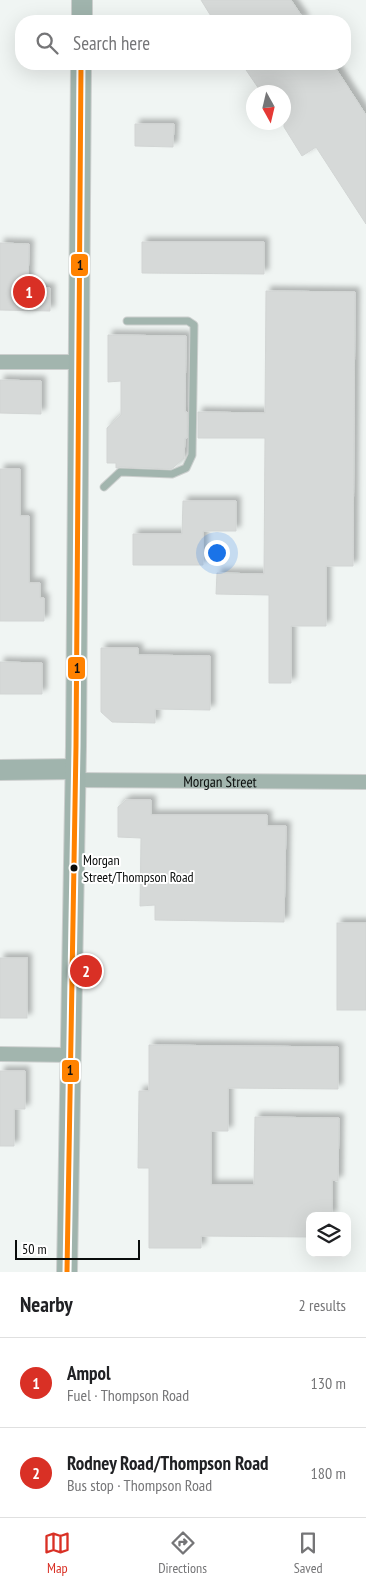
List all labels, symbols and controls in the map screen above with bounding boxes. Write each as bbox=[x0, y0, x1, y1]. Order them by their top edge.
search box bbox=[15, 15, 351, 70]
icon: search bbox=[33, 29, 61, 57]
text: Search here bbox=[73, 31, 150, 55]
north arrow bbox=[246, 85, 291, 130]
line badge: 1 bbox=[70, 253, 89, 277]
text: 1 bbox=[77, 256, 83, 274]
pin: 1 bbox=[13, 273, 45, 311]
your location bbox=[204, 540, 230, 566]
line badge: 1 bbox=[67, 656, 86, 680]
text: 1 bbox=[74, 659, 80, 677]
street label: Morgan Street bbox=[183, 771, 257, 791]
place label: Morgan Street/Thompson Road bbox=[83, 851, 194, 886]
marker: Morgan Street/Thompson Road bbox=[69, 863, 79, 873]
pin: 2 bbox=[70, 952, 102, 990]
line badge: 1 bbox=[61, 1059, 80, 1083]
text: 1 bbox=[67, 1061, 73, 1079]
map controls bbox=[306, 1212, 351, 1257]
button: layers bbox=[306, 1212, 351, 1257]
scale bar bbox=[15, 1237, 140, 1260]
text: 50 m bbox=[22, 1240, 47, 1258]
text: Nearby bbox=[20, 1291, 73, 1318]
text: 2 results bbox=[299, 1295, 346, 1315]
text: Ampol bbox=[67, 1361, 111, 1385]
text: 1 bbox=[32, 1373, 40, 1393]
text: 130 m bbox=[311, 1373, 346, 1393]
text: Fuel · Thompson Road bbox=[67, 1385, 189, 1405]
text: Rodney Road/Thompson Road bbox=[67, 1451, 268, 1475]
text: 2 bbox=[32, 1463, 40, 1483]
text: 180 m bbox=[311, 1463, 346, 1483]
text: Bus stop · Thompson Road bbox=[67, 1475, 212, 1495]
tab: Map bbox=[43, 1529, 71, 1577]
tab: Directions bbox=[158, 1529, 207, 1577]
tab: Saved bbox=[294, 1529, 323, 1577]

